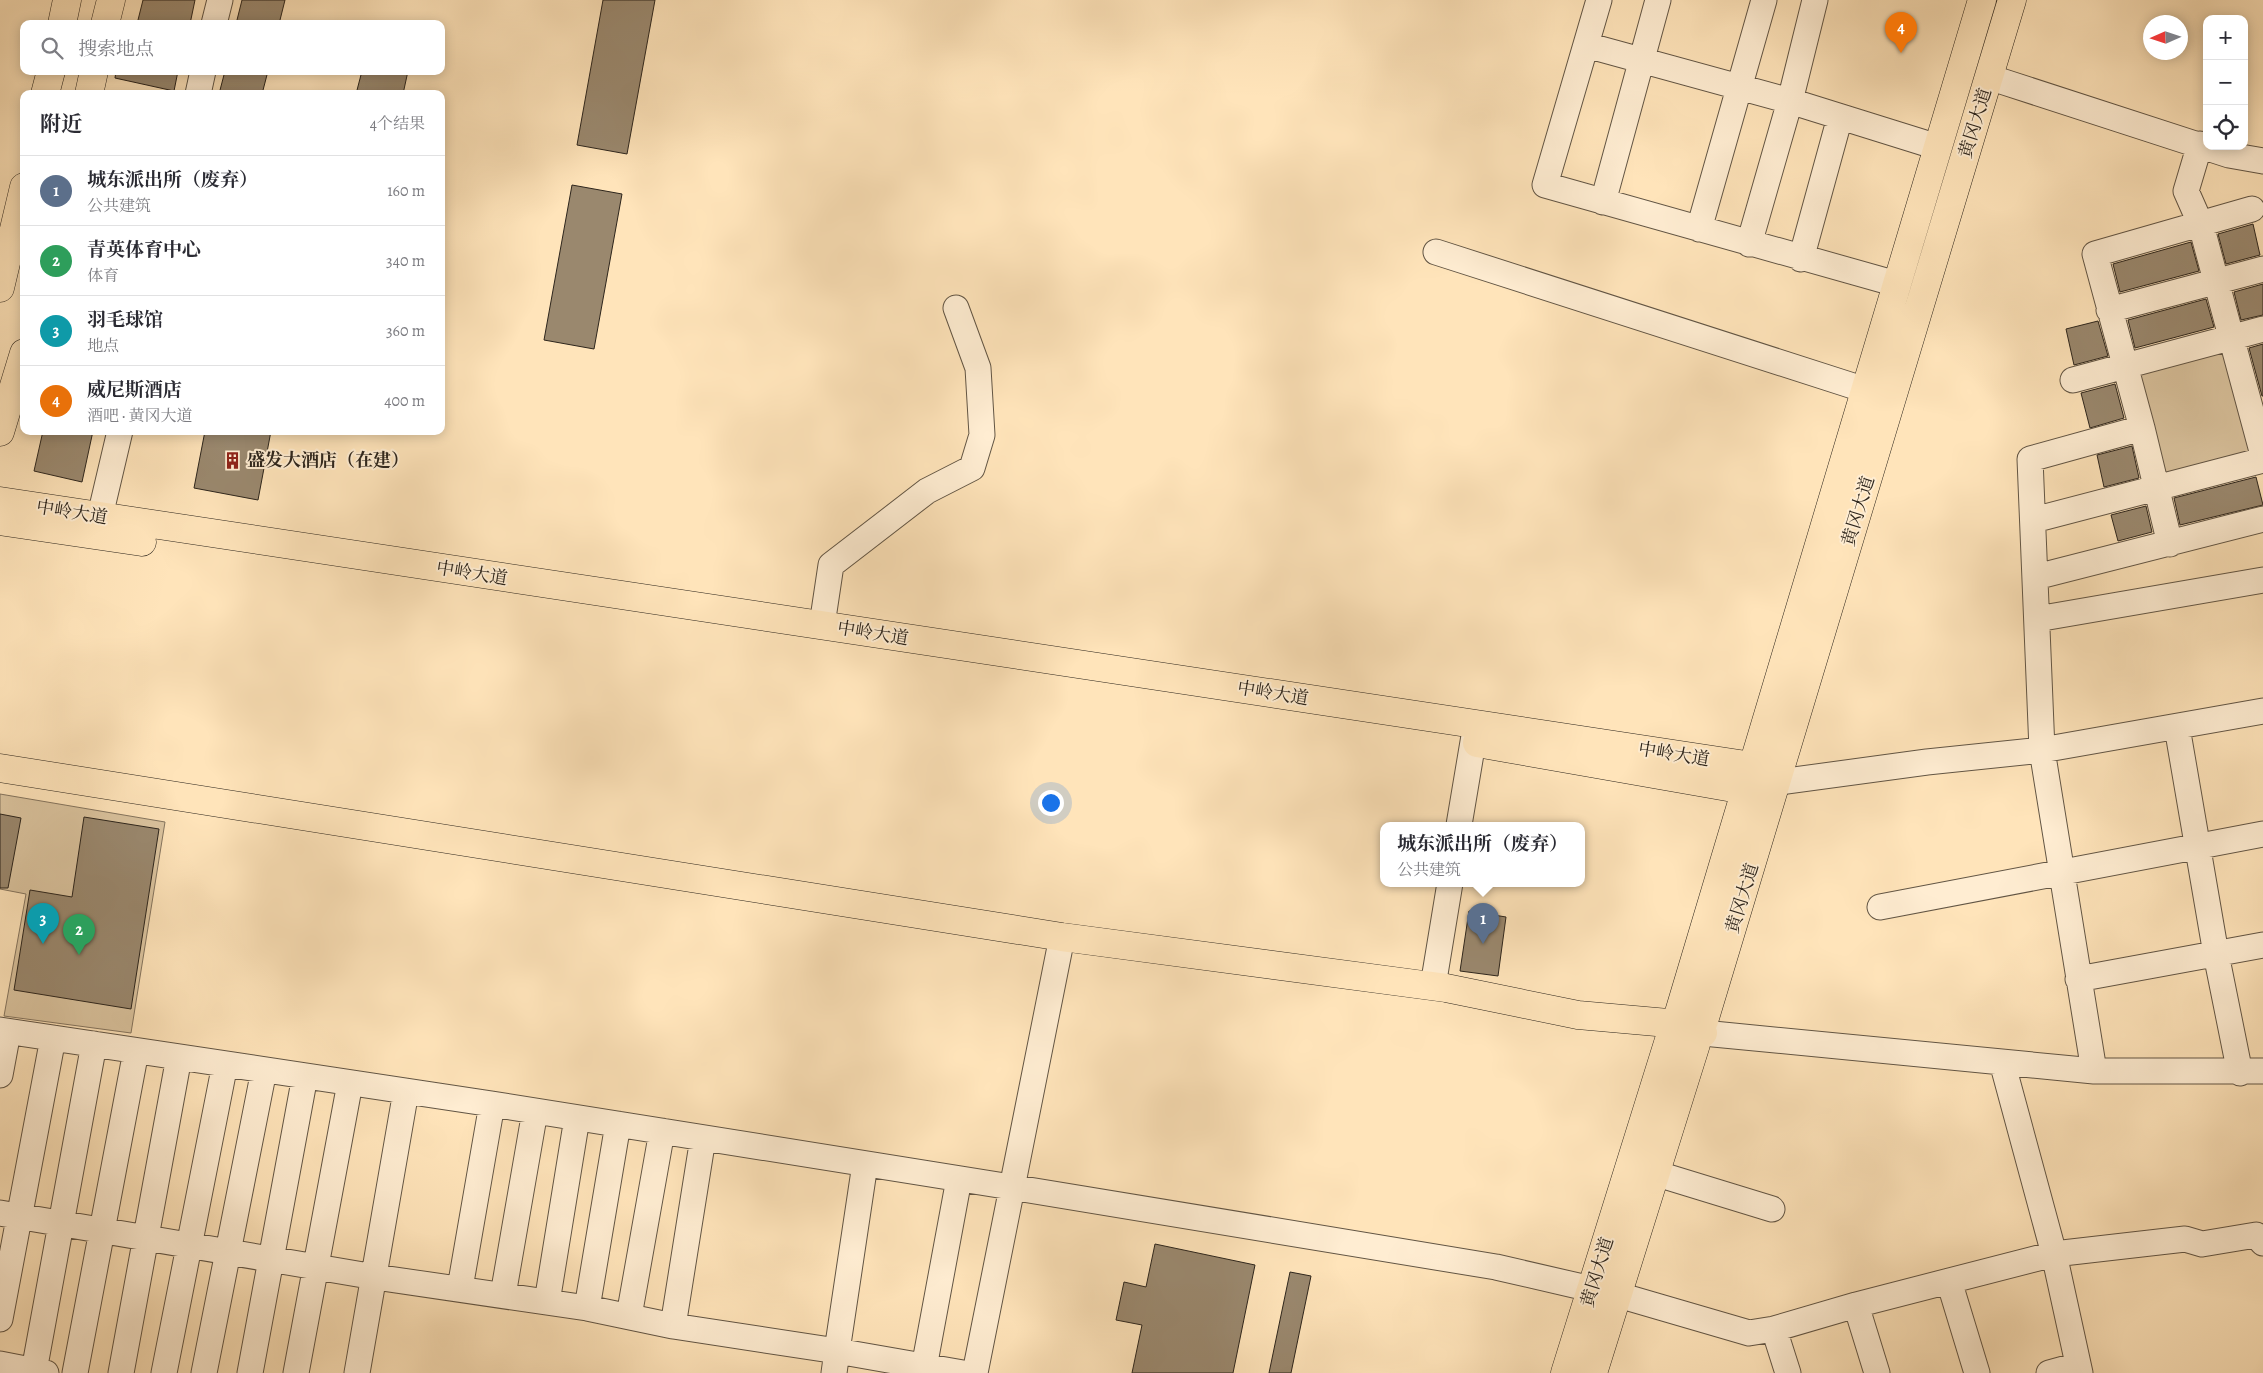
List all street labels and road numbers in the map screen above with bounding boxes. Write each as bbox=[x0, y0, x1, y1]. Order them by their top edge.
street label: 黄冈大道 bbox=[1953, 85, 1997, 161]
street label: 黄冈大道 bbox=[1836, 473, 1880, 549]
street label: 中岭大道 bbox=[35, 495, 109, 529]
street label: 中岭大道 bbox=[435, 556, 509, 590]
street label: 中岭大道 bbox=[836, 616, 910, 650]
street label: 中岭大道 bbox=[1236, 676, 1310, 710]
street label: 中岭大道 bbox=[1637, 737, 1711, 771]
street label: 黄冈大道 bbox=[1720, 860, 1764, 936]
street label: 黄冈大道 bbox=[1575, 1234, 1619, 1310]

